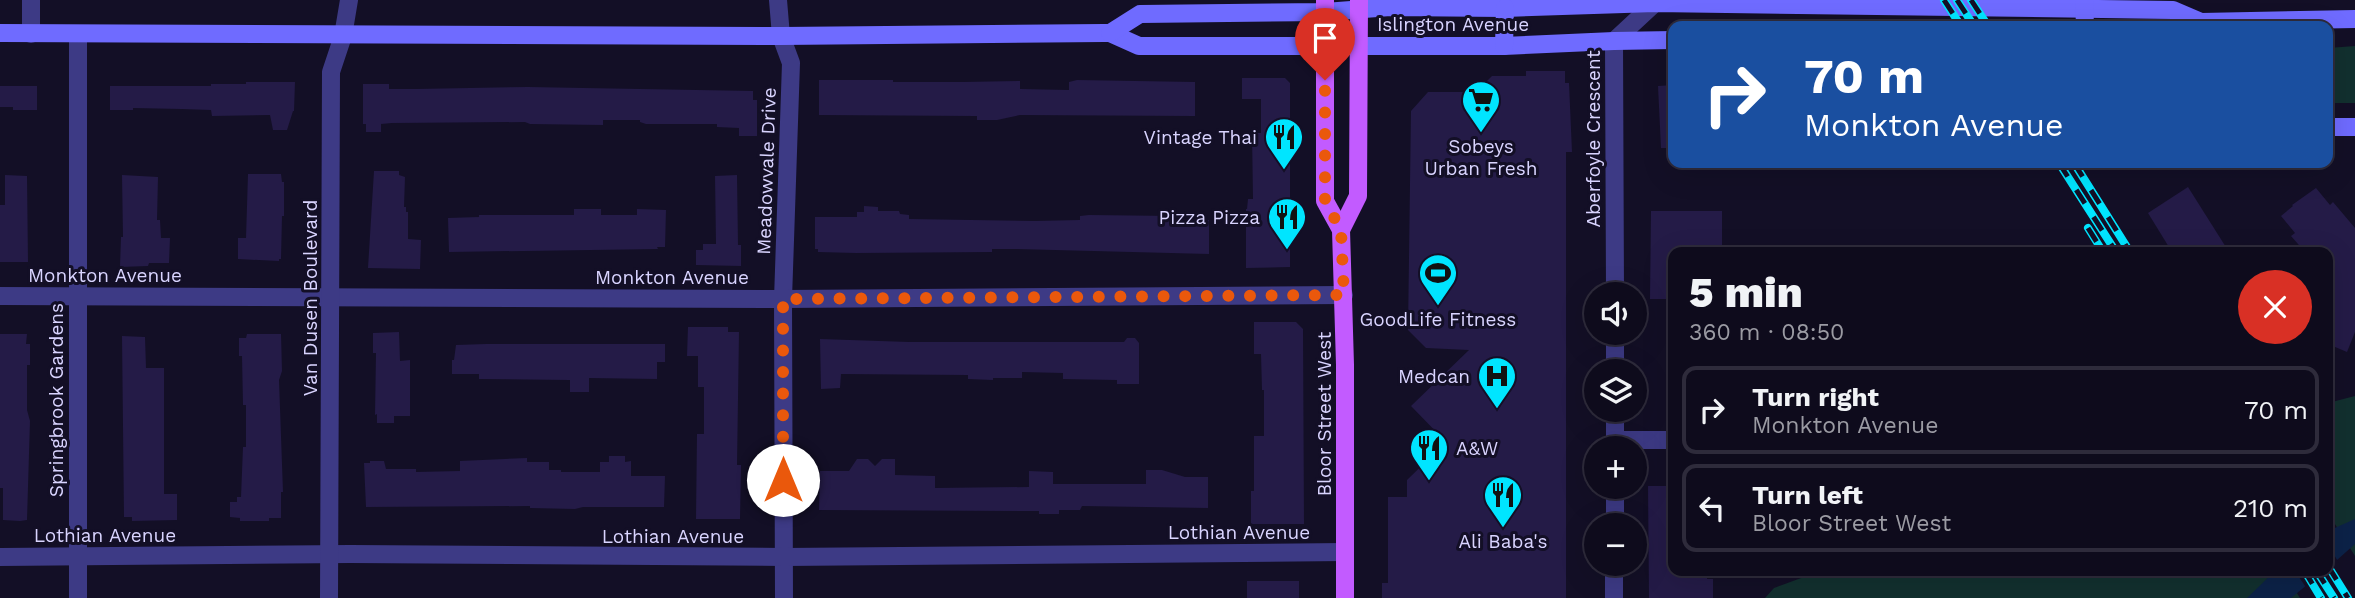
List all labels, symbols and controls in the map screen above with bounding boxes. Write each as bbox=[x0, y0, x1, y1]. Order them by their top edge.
pin bbox=[1295, 8, 1355, 80]
street label: Islington Avenue bbox=[1377, 13, 1529, 36]
icon: arrive bbox=[1306, 19, 1344, 57]
text: 70 m bbox=[1804, 47, 1924, 105]
icon: right bbox=[1689, 49, 1780, 140]
street label: Aberfoyle Crescent bbox=[1582, 50, 1605, 228]
supermarket icon: Sobeys Urban Fresh bbox=[1460, 79, 1502, 134]
street label: Meadowvale Drive bbox=[752, 87, 781, 255]
text: Monkton Avenue bbox=[1804, 106, 2063, 144]
restaurant icon: Vintage Thai bbox=[1263, 116, 1305, 171]
place label: Vintage Thai bbox=[1144, 126, 1257, 149]
place label: Sobeys Urban Fresh bbox=[1424, 135, 1538, 180]
restaurant icon: Pizza Pizza bbox=[1266, 196, 1308, 251]
street label: Van Dusen Boulevard bbox=[299, 200, 322, 396]
place label: Pizza Pizza bbox=[1159, 206, 1260, 229]
sports icon: GoodLife Fitness bbox=[1417, 252, 1459, 307]
street label: Monkton Avenue bbox=[28, 264, 182, 287]
street label: Monkton Avenue bbox=[595, 266, 749, 289]
text: 5 min bbox=[1689, 268, 1803, 317]
button: close bbox=[2238, 270, 2312, 344]
map controls bbox=[1584, 282, 1647, 576]
button: sound bbox=[1584, 282, 1647, 345]
street label: Springbrook Gardens bbox=[45, 303, 68, 497]
place label: GoodLife Fitness bbox=[1360, 308, 1516, 331]
text: 360 m · 08:50 bbox=[1689, 319, 1844, 346]
street label: Bloor Street West bbox=[1313, 332, 1336, 496]
hospital icon: Medcan bbox=[1476, 355, 1518, 410]
button: layers bbox=[1584, 359, 1647, 422]
place label: Medcan bbox=[1398, 365, 1470, 388]
text: Turn right bbox=[1752, 382, 1879, 412]
icon: right bbox=[1693, 391, 1731, 429]
text: 70 m bbox=[2244, 395, 2308, 425]
text: Monkton Avenue bbox=[1752, 412, 1938, 439]
restaurant icon: A&W bbox=[1408, 427, 1450, 482]
button: + bbox=[1584, 436, 1647, 499]
place label: A&W bbox=[1456, 437, 1498, 460]
position arrow bbox=[746, 443, 820, 517]
restaurant icon: Ali Baba's bbox=[1482, 474, 1524, 529]
text: Turn left bbox=[1752, 480, 1863, 510]
icon: left bbox=[1693, 489, 1731, 527]
text: 210 m bbox=[2233, 493, 2308, 523]
text: Bloor Street West bbox=[1752, 510, 1951, 537]
button: − bbox=[1584, 513, 1647, 576]
street label: Lothian Avenue bbox=[1168, 521, 1310, 544]
street label: Lothian Avenue bbox=[34, 524, 176, 547]
street label: Lothian Avenue bbox=[602, 525, 744, 548]
place label: Ali Baba's bbox=[1458, 530, 1548, 553]

